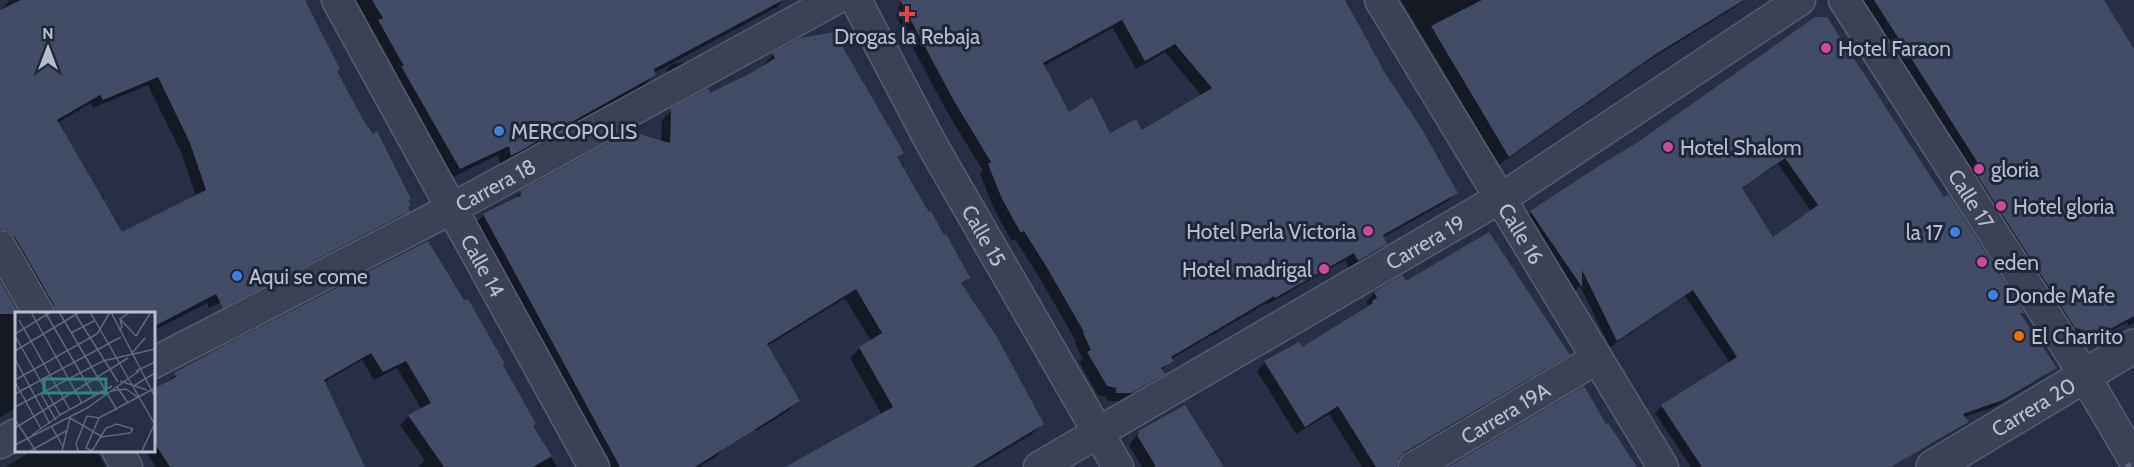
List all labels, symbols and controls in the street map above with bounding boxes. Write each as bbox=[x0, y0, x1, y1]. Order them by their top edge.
marker: Drogas la Rebaja bbox=[900, 7, 914, 21]
north arrow bbox=[18, 18, 78, 78]
text: N bbox=[42, 24, 54, 43]
place label: Drogas la Rebaja bbox=[834, 24, 980, 50]
place label: Hotel Faraon bbox=[1838, 36, 1951, 61]
marker: Hotel Faraon bbox=[1819, 41, 1833, 55]
place label: MERCOPOLIS bbox=[511, 119, 637, 144]
marker: MERCOPOLIS bbox=[492, 124, 506, 138]
place label: Hotel Shalom bbox=[1680, 135, 1802, 160]
marker: Hotel Shalom bbox=[1661, 140, 1675, 154]
street label: Carrera 18 bbox=[451, 153, 540, 217]
place label: gloria bbox=[1991, 157, 2039, 182]
marker: gloria bbox=[1972, 162, 1986, 176]
street label: Calle 17 bbox=[1943, 164, 2000, 233]
place label: Hotel gloria bbox=[2013, 194, 2114, 219]
street label: Calle 16 bbox=[1493, 198, 1550, 269]
marker: Hotel gloria bbox=[1994, 199, 2008, 213]
street label: Calle 15 bbox=[957, 200, 1012, 270]
street label: Carrera 19 bbox=[1381, 209, 1469, 275]
place label: Hotel Perla Victoria bbox=[1186, 219, 1356, 244]
place label: la 17 bbox=[1906, 220, 1943, 245]
marker: Hotel Perla Victoria bbox=[1361, 224, 1375, 238]
marker: la 17 bbox=[1948, 225, 1962, 239]
street label: Calle 14 bbox=[456, 230, 510, 301]
place label: eden bbox=[1994, 250, 2039, 275]
marker: eden bbox=[1975, 255, 1989, 269]
place label: Hotel madrigal bbox=[1182, 257, 1312, 282]
marker: Hotel madrigal bbox=[1317, 262, 1331, 276]
place label: Aqui se come bbox=[249, 264, 368, 289]
marker: Aqui se come bbox=[230, 269, 244, 283]
place label: Donde Mafe bbox=[2005, 283, 2115, 308]
marker: Donde Mafe bbox=[1986, 288, 2000, 302]
inset map bbox=[15, 312, 154, 452]
place label: El Charrito bbox=[2031, 324, 2123, 349]
marker: El Charrito bbox=[2012, 329, 2026, 343]
street label: Carrera 20 bbox=[1987, 372, 2080, 442]
street label: Carrera 19A bbox=[1456, 377, 1554, 449]

